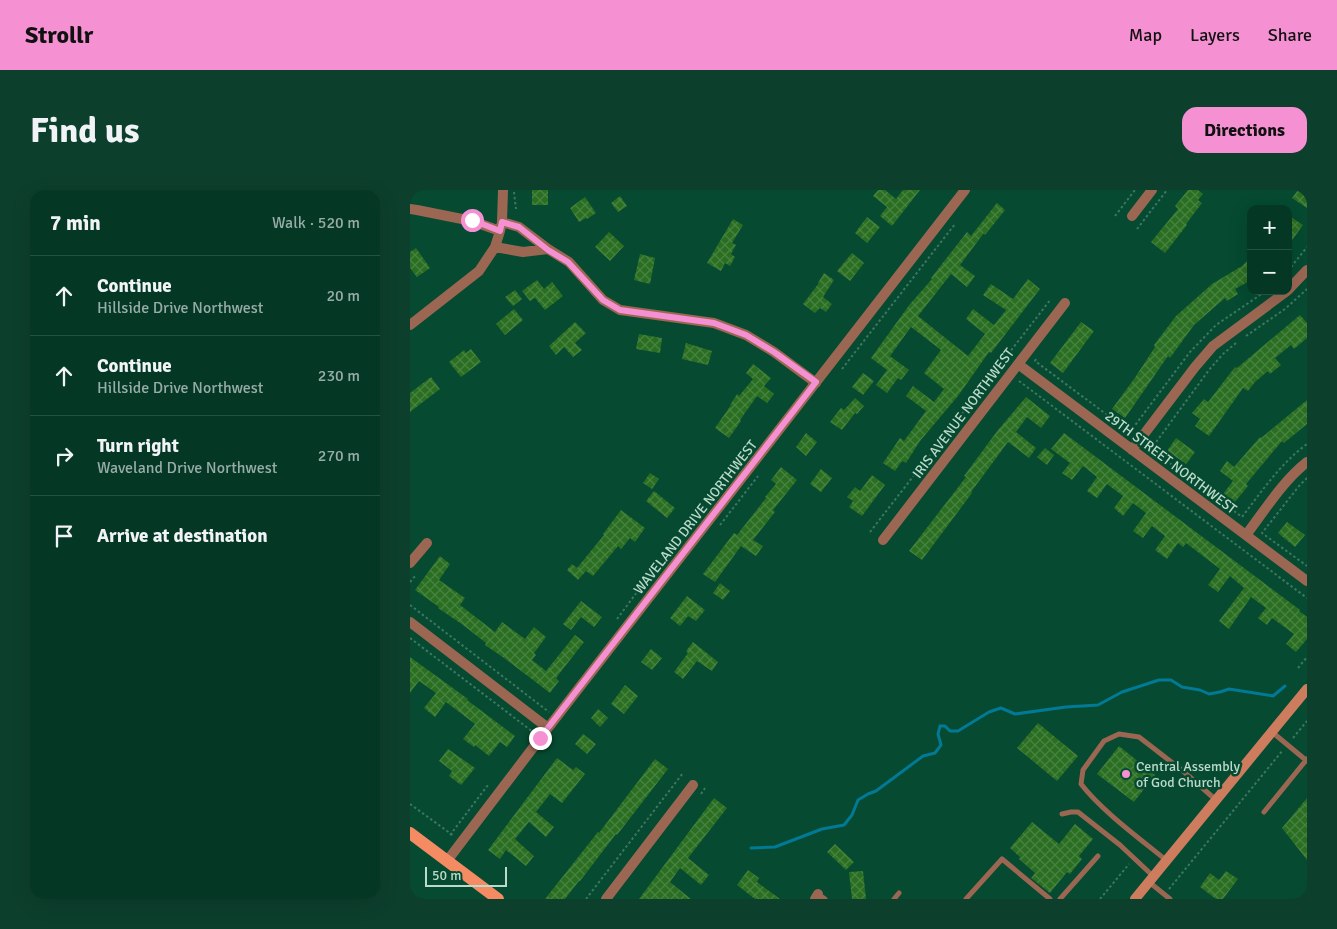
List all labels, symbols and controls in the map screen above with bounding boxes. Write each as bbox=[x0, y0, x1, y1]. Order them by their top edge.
text: Strollr bbox=[25, 20, 93, 50]
text: Map bbox=[1129, 24, 1162, 46]
text: Layers bbox=[1190, 24, 1240, 46]
text: Share bbox=[1268, 24, 1312, 46]
button: Directions bbox=[1182, 107, 1307, 153]
text: Find us bbox=[30, 109, 140, 152]
map controls bbox=[1247, 205, 1292, 295]
button: + bbox=[1247, 205, 1292, 250]
route start bbox=[461, 209, 484, 232]
text: 7 min bbox=[50, 210, 101, 236]
text: Walk · 520 m bbox=[272, 213, 360, 233]
button: − bbox=[1247, 250, 1292, 295]
text: Continue bbox=[97, 274, 172, 298]
icon: ahead bbox=[50, 282, 78, 310]
text: 20 m bbox=[326, 286, 360, 306]
text: Hillside Drive Northwest bbox=[97, 298, 263, 318]
street label: IRIS AVENUE NORTHWEST bbox=[909, 345, 1018, 482]
text: Continue bbox=[97, 354, 172, 378]
icon: ahead bbox=[50, 362, 78, 390]
text: 230 m bbox=[318, 366, 360, 386]
text: Hillside Drive Northwest bbox=[97, 378, 263, 398]
street label: 29TH STREET NORTHWEST bbox=[1102, 407, 1240, 518]
text: Turn right bbox=[97, 434, 179, 458]
street label: WAVELAND DRIVE NORTHWEST bbox=[630, 437, 761, 598]
icon: right bbox=[50, 442, 78, 470]
text: 270 m bbox=[318, 446, 360, 466]
text: Waveland Drive Northwest bbox=[97, 458, 277, 478]
icon: arrive bbox=[50, 522, 78, 550]
text: Arrive at destination bbox=[97, 524, 268, 548]
route end bbox=[529, 727, 552, 750]
place label: Central Assembly of God Church bbox=[1136, 758, 1241, 791]
marker: Central Assembly of God Church bbox=[1120, 768, 1132, 780]
scale bar bbox=[425, 864, 508, 887]
text: 50 m bbox=[432, 867, 461, 884]

